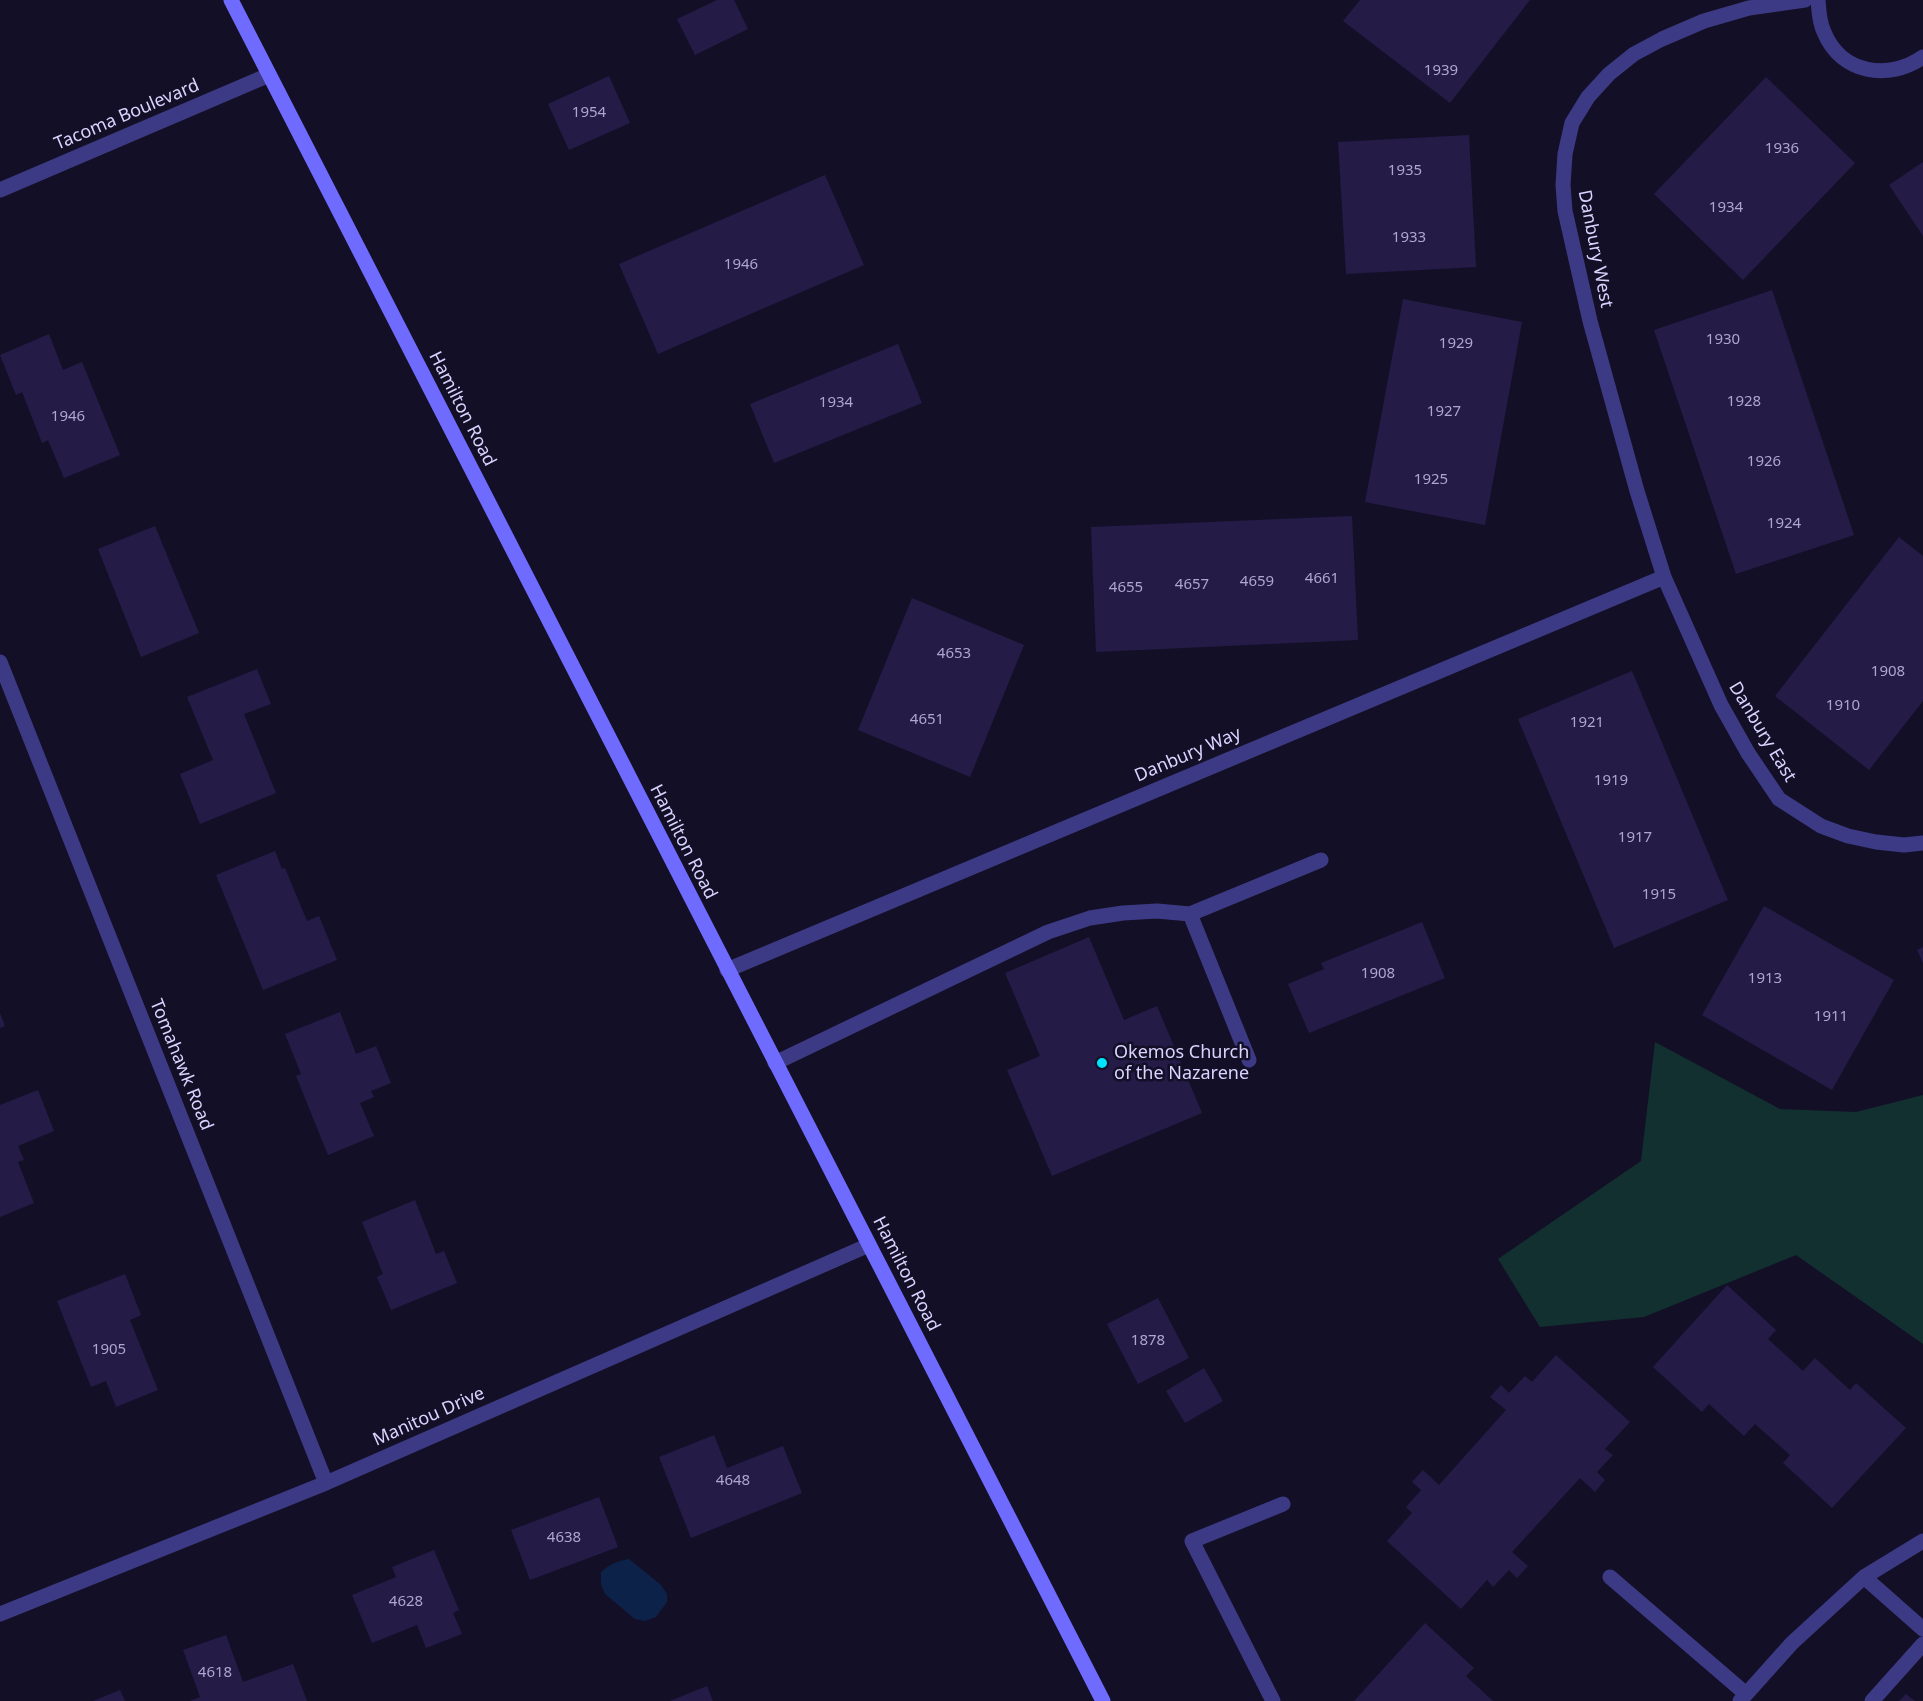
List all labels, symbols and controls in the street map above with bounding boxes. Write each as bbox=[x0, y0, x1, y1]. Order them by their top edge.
house number: 1939 bbox=[1424, 62, 1458, 80]
street label: Tacoma Boulevard bbox=[51, 75, 203, 155]
house number: 1954 bbox=[572, 104, 606, 122]
house number: 1936 bbox=[1765, 140, 1799, 158]
house number: 1935 bbox=[1388, 162, 1422, 180]
street label: Danbury West bbox=[1573, 188, 1617, 310]
house number: 1934 bbox=[1709, 199, 1743, 217]
house number: 1933 bbox=[1392, 229, 1426, 247]
house number: 1946 bbox=[724, 256, 758, 274]
house number: 1930 bbox=[1706, 331, 1740, 349]
house number: 1929 bbox=[1439, 335, 1473, 353]
street label: Hamilton Road bbox=[424, 348, 500, 470]
house number: 1928 bbox=[1727, 393, 1761, 411]
house number: 1934 bbox=[819, 394, 853, 412]
house number: 1927 bbox=[1427, 403, 1461, 421]
house number: 1946 bbox=[51, 408, 85, 426]
house number: 1926 bbox=[1747, 453, 1781, 471]
house number: 1925 bbox=[1414, 471, 1448, 489]
house number: 1924 bbox=[1767, 515, 1801, 533]
house number: 4661 bbox=[1305, 570, 1339, 588]
house number: 4659 bbox=[1240, 573, 1274, 591]
house number: 4657 bbox=[1175, 576, 1209, 594]
house number: 4655 bbox=[1109, 579, 1143, 597]
house number: 4653 bbox=[937, 645, 971, 663]
house number: 1908 bbox=[1871, 663, 1905, 681]
street label: Danbury East bbox=[1724, 678, 1800, 786]
house number: 1910 bbox=[1826, 697, 1860, 715]
house number: 4651 bbox=[910, 711, 944, 729]
house number: 1921 bbox=[1570, 714, 1604, 732]
street label: Danbury Way bbox=[1132, 723, 1244, 787]
house number: 1919 bbox=[1594, 772, 1628, 790]
street label: Hamilton Road bbox=[645, 781, 721, 903]
house number: 1917 bbox=[1618, 829, 1652, 847]
house number: 1915 bbox=[1642, 886, 1676, 904]
house number: 1908 bbox=[1361, 965, 1395, 983]
house number: 1913 bbox=[1748, 970, 1782, 988]
street label: Tomahawk Road bbox=[145, 996, 217, 1134]
house number: 1911 bbox=[1814, 1008, 1848, 1026]
place label: Okemos Church of the Nazarene bbox=[1114, 1042, 1249, 1084]
marker: Okemos Church of the Nazarene bbox=[1095, 1056, 1109, 1070]
street label: Hamilton Road bbox=[868, 1213, 944, 1335]
house number: 1878 bbox=[1131, 1332, 1165, 1350]
house number: 1905 bbox=[92, 1341, 126, 1359]
street label: Manitou Drive bbox=[370, 1383, 488, 1451]
house number: 4648 bbox=[716, 1472, 750, 1490]
house number: 4638 bbox=[547, 1529, 581, 1547]
house number: 4628 bbox=[389, 1593, 423, 1611]
house number: 4618 bbox=[198, 1664, 232, 1682]

